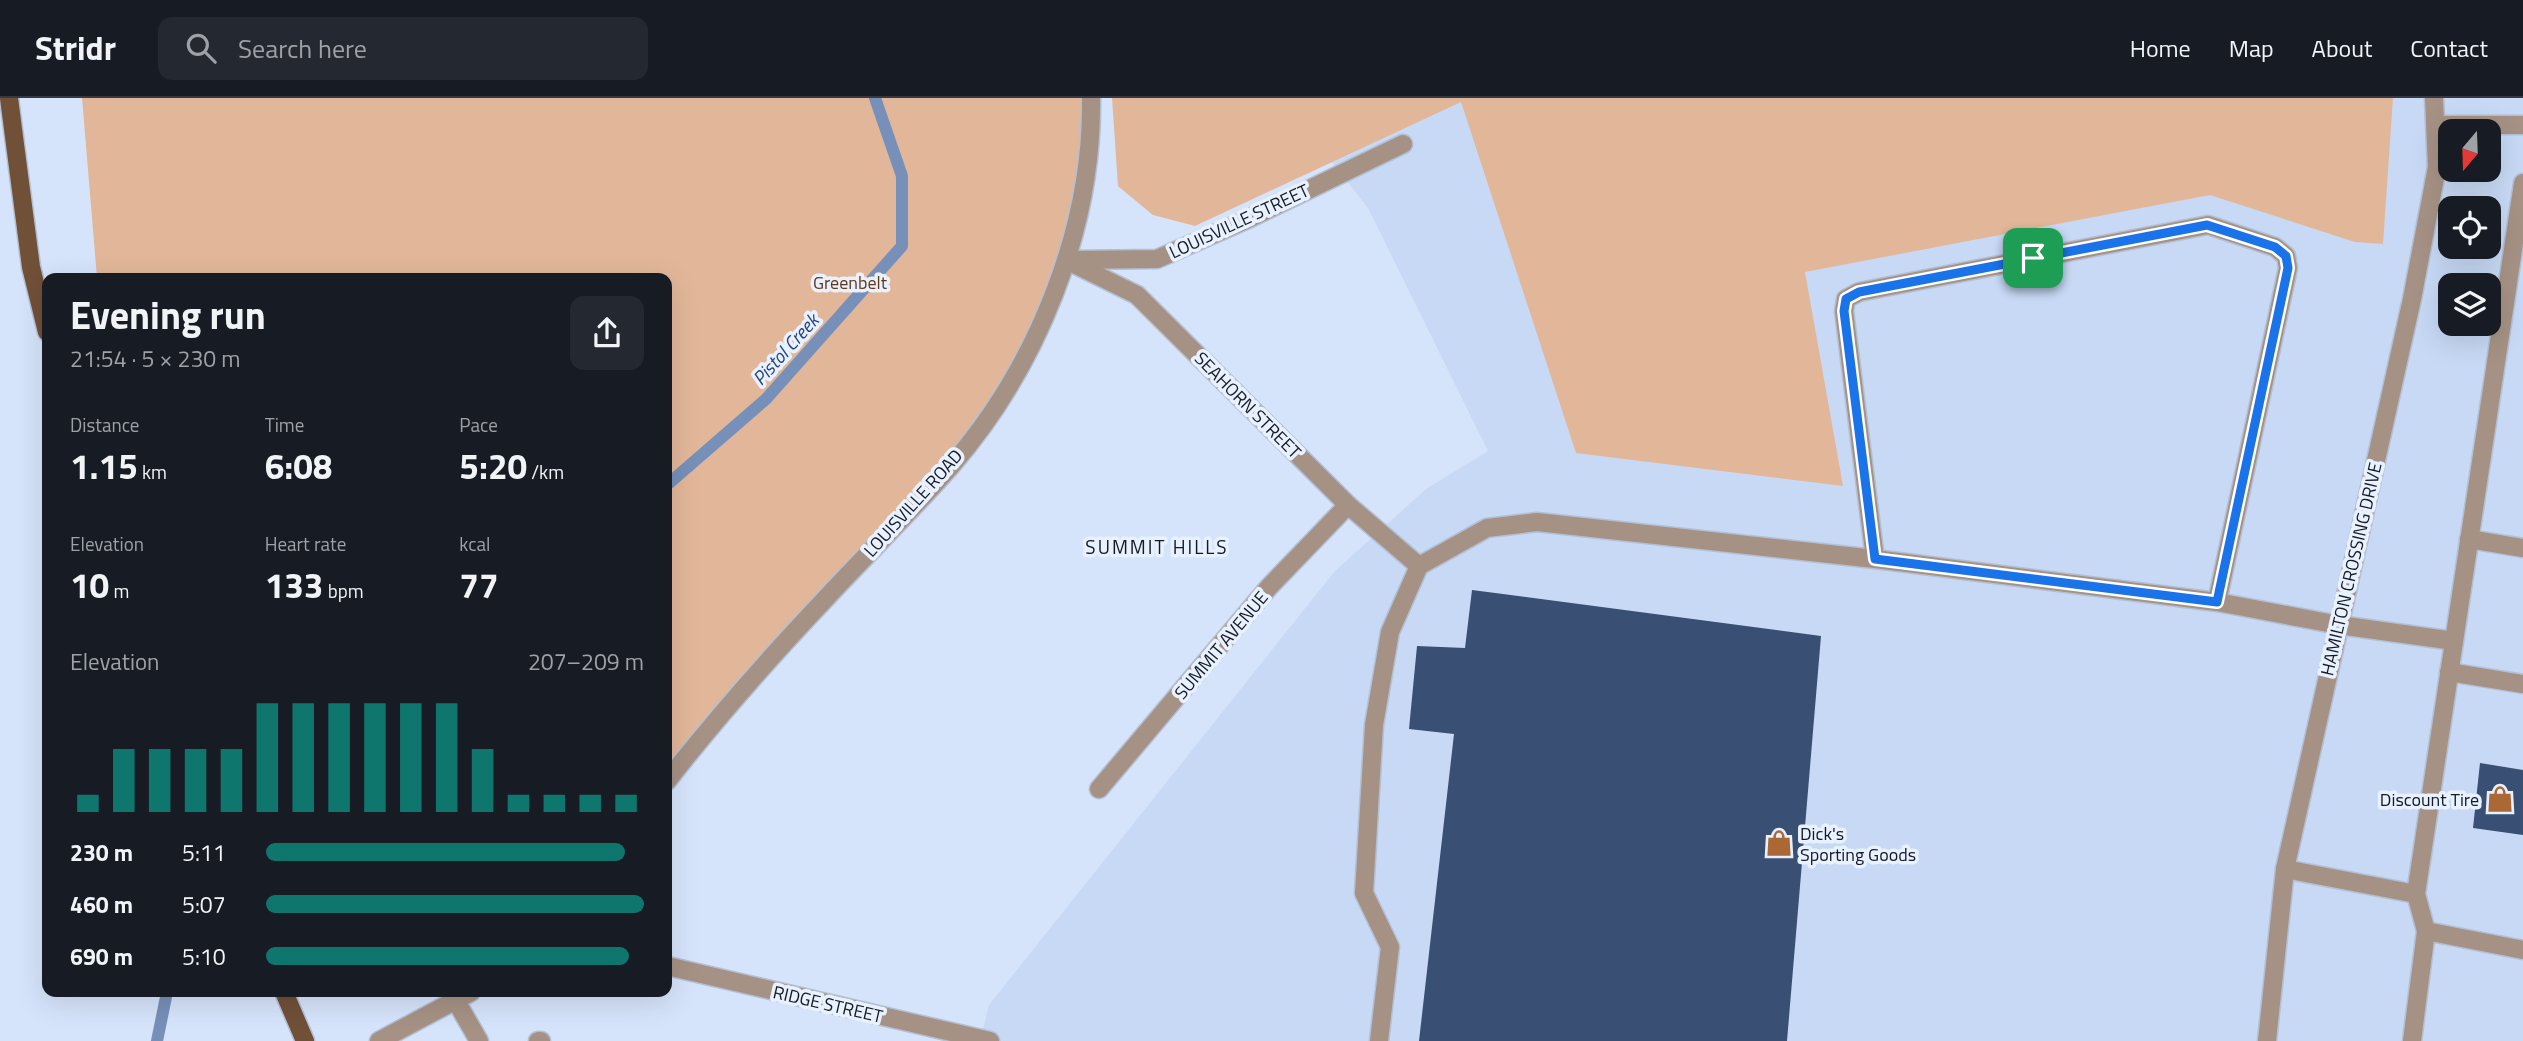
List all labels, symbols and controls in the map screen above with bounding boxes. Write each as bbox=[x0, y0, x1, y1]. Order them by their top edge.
search box bbox=[158, 17, 648, 80]
text: Stridr bbox=[35, 23, 116, 73]
icon: search bbox=[182, 29, 220, 67]
text: Search here bbox=[238, 29, 367, 68]
text: Home bbox=[2130, 30, 2191, 66]
text: Map bbox=[2229, 30, 2274, 66]
text: About bbox=[2312, 30, 2372, 66]
text: Contact bbox=[2410, 30, 2488, 66]
north arrow bbox=[2438, 119, 2501, 182]
map controls bbox=[2438, 119, 2501, 336]
street label: LOUISVILLE STREET bbox=[1165, 177, 1314, 265]
button: locate bbox=[2438, 196, 2501, 259]
pin bbox=[2003, 228, 2063, 288]
icon: arrive bbox=[2014, 239, 2052, 277]
park label: Greenbelt bbox=[813, 269, 888, 296]
button: layers bbox=[2438, 273, 2501, 336]
text: Evening run bbox=[70, 286, 266, 344]
button: share bbox=[570, 296, 644, 370]
water label: Pistol Creek bbox=[745, 305, 827, 391]
text: 21:54 · 5 × 230 m bbox=[70, 341, 240, 376]
street label: SEAHORN STREET bbox=[1188, 345, 1308, 465]
text: Distance bbox=[70, 410, 139, 439]
text: Time bbox=[265, 410, 304, 439]
text: Pace bbox=[459, 410, 498, 439]
text: 1.15 bbox=[70, 439, 138, 493]
text: 6:08 bbox=[265, 439, 332, 493]
text: 5:20 bbox=[459, 439, 527, 493]
street label: LOUISVILLE ROAD bbox=[857, 443, 969, 563]
text: km bbox=[138, 457, 167, 486]
text: /km bbox=[527, 457, 564, 486]
street label: HAMILTON CROSSING DRIVE bbox=[2313, 460, 2389, 678]
text: Elevation bbox=[70, 529, 144, 558]
text: Heart rate bbox=[265, 529, 346, 558]
text: kcal bbox=[459, 529, 490, 558]
district label: SUMMIT HILLS bbox=[1085, 532, 1229, 561]
text: 10 bbox=[70, 558, 109, 612]
text: 133 bbox=[265, 558, 323, 612]
text: 77 bbox=[459, 558, 499, 612]
text: m bbox=[109, 576, 129, 605]
text: bpm bbox=[323, 576, 364, 605]
street label: SUMMIT AVENUE bbox=[1168, 585, 1274, 705]
text: Elevation bbox=[70, 644, 159, 679]
text: 207–209 m bbox=[528, 644, 644, 679]
shop icon: Discount Tire bbox=[2485, 784, 2515, 814]
place label: Discount Tire bbox=[2380, 786, 2479, 813]
place label: Dick's Sporting Goods bbox=[1800, 820, 1916, 868]
shop icon: Dick's Sporting Goods bbox=[1764, 828, 1794, 858]
text: 230 m bbox=[70, 835, 133, 870]
text: 5:11 bbox=[182, 835, 226, 870]
text: 460 m bbox=[70, 887, 133, 922]
text: 5:07 bbox=[182, 887, 226, 922]
text: 690 m bbox=[70, 939, 133, 974]
text: 5:10 bbox=[182, 939, 226, 974]
street label: RIDGE STREET bbox=[770, 978, 886, 1030]

